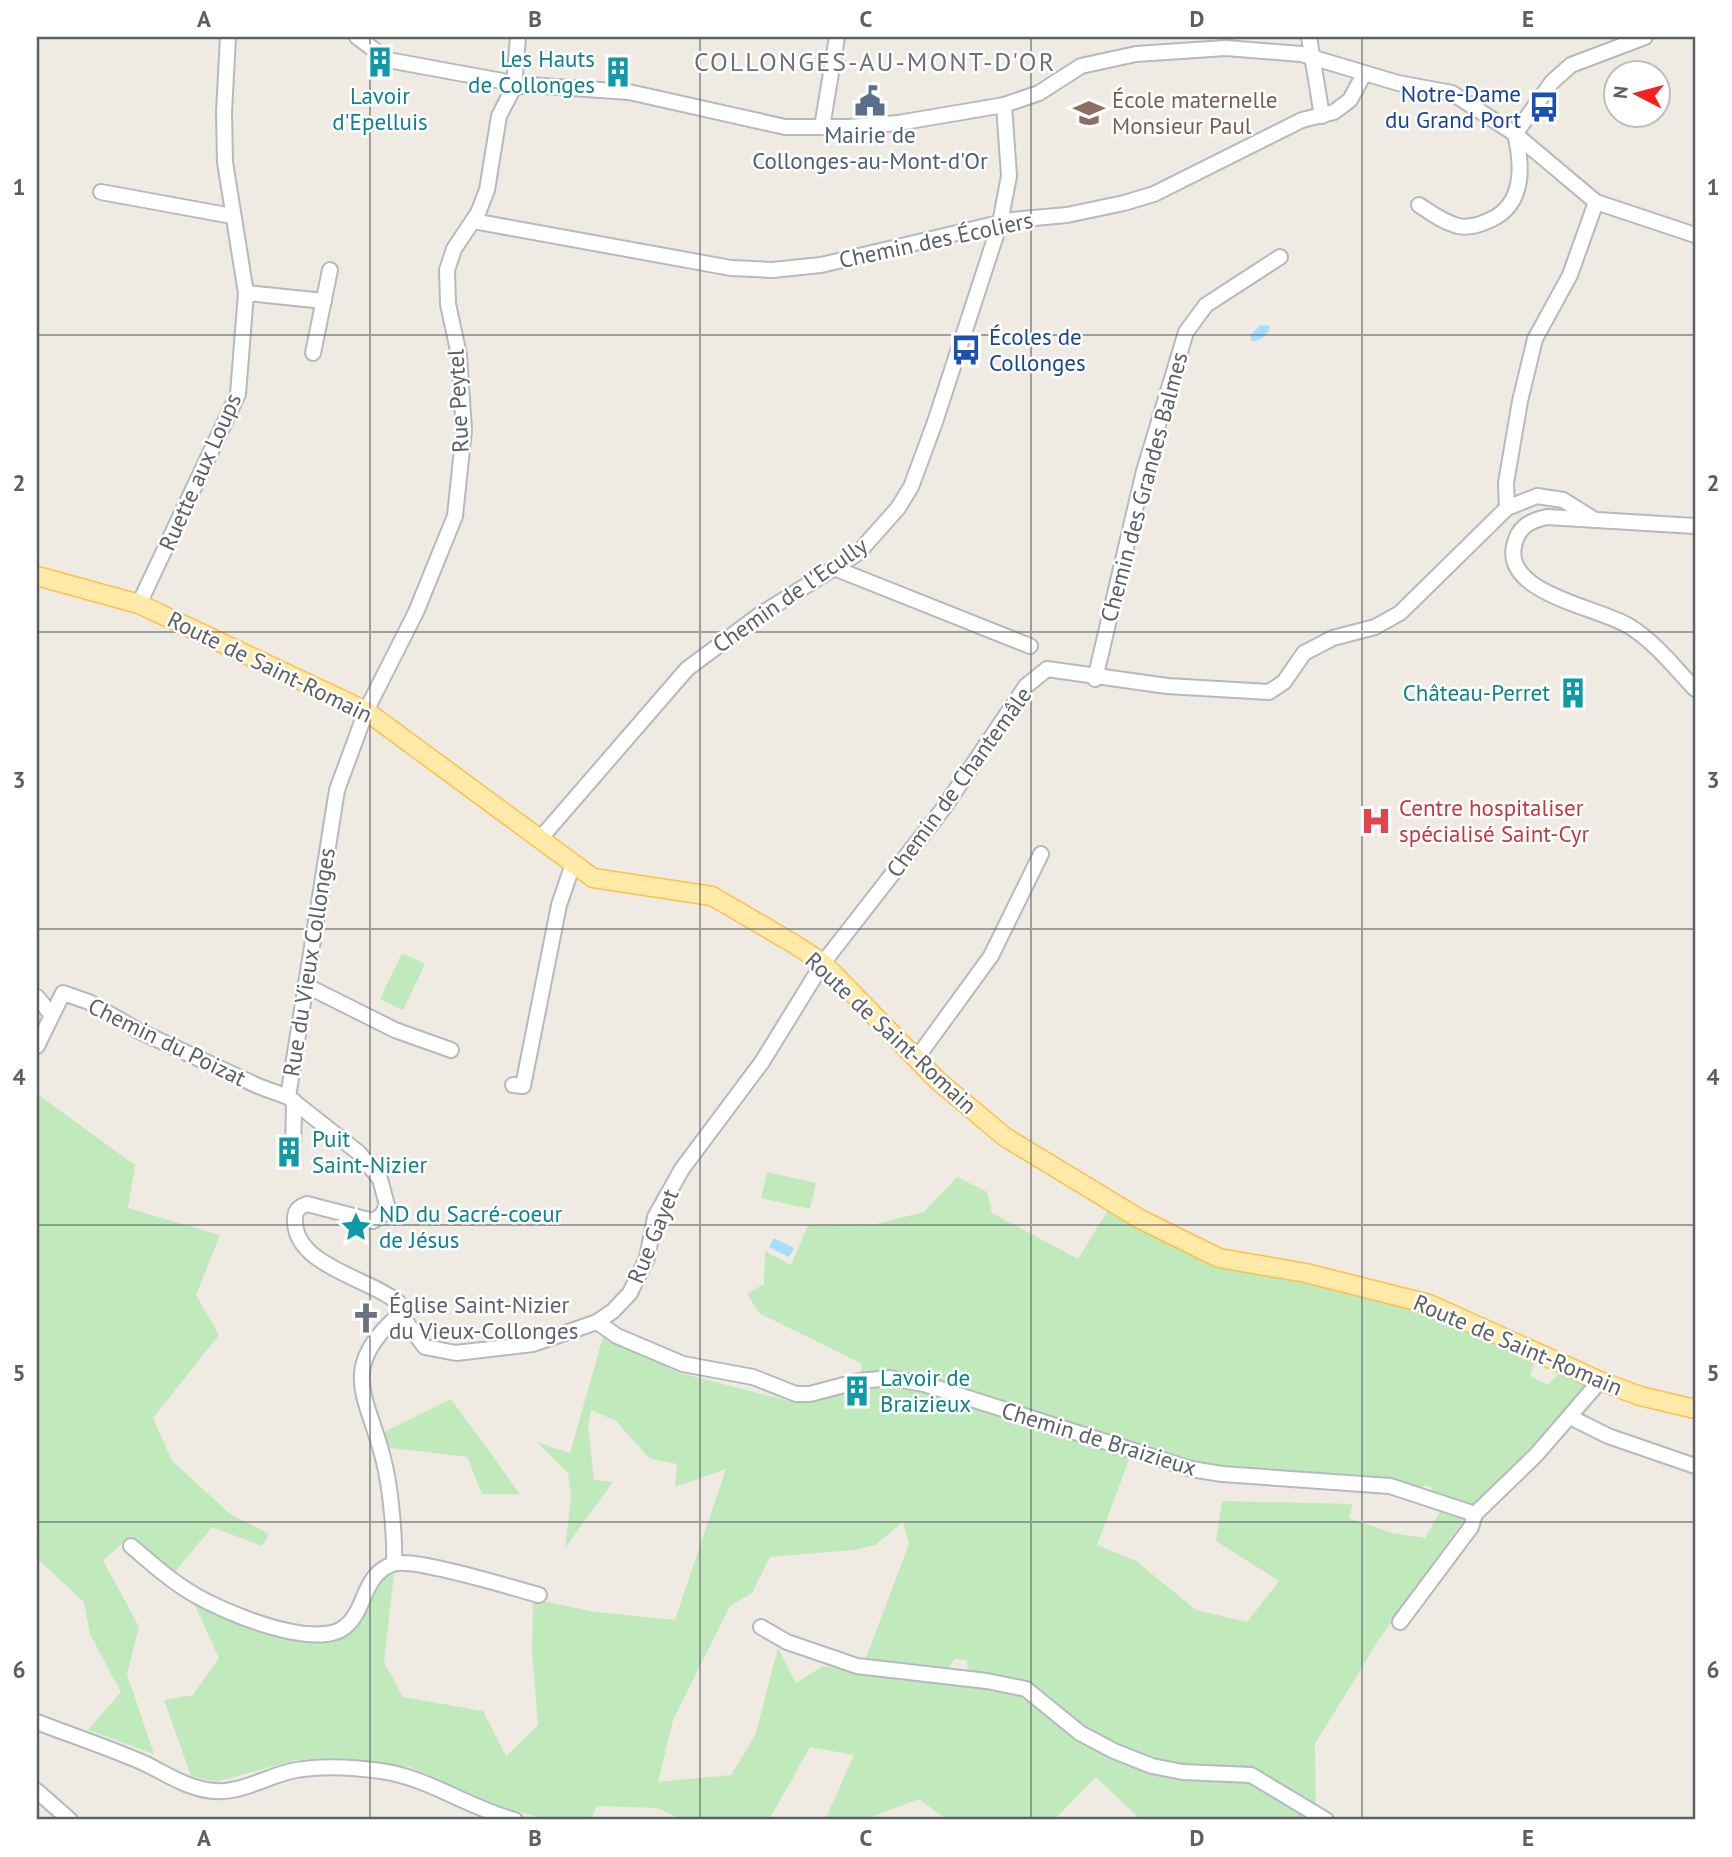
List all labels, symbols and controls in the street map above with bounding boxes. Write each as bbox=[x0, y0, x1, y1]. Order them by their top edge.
text: A bbox=[197, 4, 211, 33]
text: B bbox=[528, 4, 542, 33]
text: C bbox=[860, 4, 873, 33]
text: D bbox=[1190, 4, 1204, 33]
text: E bbox=[1522, 4, 1534, 33]
place label: Les Hauts de Collonges bbox=[468, 44, 595, 99]
building icon: Lavoir d'Epelluis bbox=[363, 45, 397, 79]
district label: COLLONGES-AU-MONT-D'OR bbox=[694, 45, 1056, 78]
building icon: Les Hauts de Collonges bbox=[601, 55, 635, 89]
north arrow bbox=[1602, 60, 1672, 130]
place label: Notre-Dame du Grand Port bbox=[1385, 79, 1521, 134]
place label: Lavoir d'Epelluis bbox=[332, 81, 428, 136]
public building icon: Mairie de Collonges-au-Mont-d'Or bbox=[853, 84, 887, 118]
place label: École maternelle Monsieur Paul bbox=[1112, 85, 1278, 140]
text: N bbox=[1608, 85, 1633, 100]
bus stop icon: Notre-Dame du Grand Port bbox=[1527, 90, 1561, 124]
school or university icon: École maternelle Monsieur Paul bbox=[1072, 96, 1106, 130]
place label: Mairie de Collonges-au-Mont-d'Or bbox=[752, 120, 988, 175]
text: 1 bbox=[12, 172, 26, 201]
text: 1 bbox=[1706, 172, 1720, 201]
street label: Chemin des Écoliers bbox=[836, 205, 1035, 274]
place label: Écoles de Collonges bbox=[989, 322, 1086, 377]
bus stop icon: Écoles de Collonges bbox=[949, 333, 983, 367]
street label: Rue Peytel bbox=[440, 348, 475, 453]
street label: Chemin des Grandes Balmes bbox=[1094, 349, 1194, 625]
street label: Ruette aux Loups bbox=[152, 389, 247, 555]
text: 2 bbox=[12, 468, 26, 497]
text: 2 bbox=[1706, 468, 1720, 497]
street label: Chemin de l'Ecully bbox=[707, 530, 873, 659]
street label: Route de Saint-Romain bbox=[163, 604, 377, 729]
building icon: Château-Perret bbox=[1556, 676, 1590, 710]
place label: Château-Perret bbox=[1403, 678, 1550, 707]
street label: Chemin de Chantemâle bbox=[880, 681, 1038, 883]
text: 3 bbox=[12, 765, 26, 794]
text: 3 bbox=[1706, 765, 1720, 794]
place label: Centre hospitaliser spécialisé Saint-Cyr bbox=[1399, 793, 1589, 848]
hospital icon: Centre hospitaliser spécialisé Saint-Cyr bbox=[1359, 804, 1393, 838]
street label: Rue du Vieux Collonges bbox=[276, 845, 341, 1078]
street label: Route de Saint-Romain bbox=[799, 946, 983, 1120]
street label: Chemin du Poizat bbox=[84, 991, 251, 1092]
text: 4 bbox=[12, 1062, 26, 1091]
text: 4 bbox=[1706, 1062, 1720, 1091]
place label: Puit Saint-Nizier bbox=[312, 1124, 427, 1179]
building icon: Puit Saint-Nizier bbox=[272, 1135, 306, 1169]
street label: Rue Gayet bbox=[621, 1184, 685, 1287]
place label: ND du Sacré-coeur de Jésus bbox=[379, 1199, 563, 1254]
place icon: ND du Sacré-coeur de Jésus bbox=[339, 1210, 373, 1244]
street label: Route de Saint-Romain bbox=[1409, 1287, 1627, 1402]
place label: Église Saint-Nizier du Vieux-Collonges bbox=[389, 1290, 578, 1345]
church icon: Église Saint-Nizier du Vieux-Collonges bbox=[349, 1301, 383, 1335]
text: 5 bbox=[12, 1358, 26, 1387]
text: 5 bbox=[1706, 1358, 1720, 1387]
place label: Lavoir de Braizieux bbox=[880, 1363, 971, 1418]
building icon: Lavoir de Braizieux bbox=[840, 1374, 874, 1408]
street label: Chemin de Braizieux bbox=[998, 1395, 1200, 1482]
text: 6 bbox=[12, 1655, 26, 1684]
text: 6 bbox=[1706, 1655, 1720, 1684]
text: A bbox=[197, 1823, 211, 1852]
text: B bbox=[528, 1823, 542, 1852]
text: C bbox=[860, 1823, 873, 1852]
text: D bbox=[1190, 1823, 1204, 1852]
text: E bbox=[1522, 1823, 1534, 1852]

